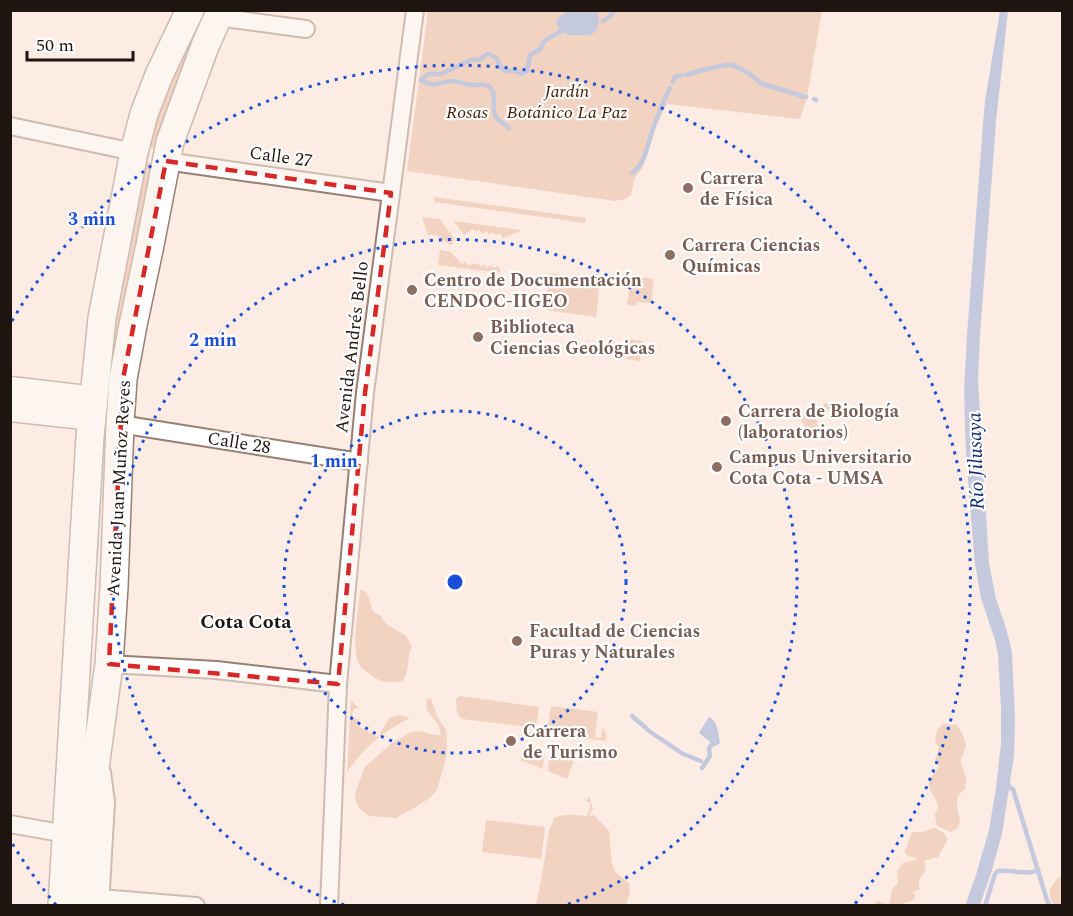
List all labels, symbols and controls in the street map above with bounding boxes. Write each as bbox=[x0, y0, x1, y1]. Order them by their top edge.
scale bar bbox=[27, 24, 134, 62]
text: 50 m bbox=[36, 32, 74, 59]
park label: Jardín Botánico La Paz bbox=[506, 78, 628, 126]
park label: Rosas bbox=[446, 99, 489, 126]
street label: Calle 27 bbox=[248, 139, 314, 175]
place label: Carrera de Física bbox=[700, 165, 774, 213]
marker: Carrera de Física bbox=[681, 181, 695, 195]
text: 3 min bbox=[68, 206, 116, 233]
place label: Carrera Ciencias Químicas bbox=[682, 232, 820, 280]
marker: Carrera Ciencias Químicas bbox=[663, 248, 677, 262]
street label: Avenida Andrés Bello bbox=[328, 260, 376, 434]
place label: Centro de Documentación CENDOC-IIGEO bbox=[424, 267, 642, 315]
marker: Centro de Documentación CENDOC-IIGEO bbox=[405, 283, 419, 297]
place label: Biblioteca Ciencias Geológicas bbox=[490, 314, 655, 362]
text: 2 min bbox=[189, 327, 237, 354]
marker: Biblioteca Ciencias Geológicas bbox=[471, 330, 485, 344]
street label: Avenida Juan Muñoz Reyes bbox=[100, 379, 138, 597]
place label: Carrera de Biología (laboratorios) bbox=[738, 398, 900, 446]
water label: Río Jilusaya bbox=[959, 412, 993, 510]
marker: Carrera de Biología (laboratorios) bbox=[719, 414, 733, 428]
street label: Calle 28 bbox=[205, 425, 273, 461]
place label: Campus Universitario Cota Cota - UMSA bbox=[729, 444, 912, 492]
text: 1 min bbox=[310, 448, 358, 475]
marker: Campus Universitario Cota Cota - UMSA bbox=[710, 460, 724, 474]
centre of rings bbox=[445, 572, 465, 592]
district label: Cota Cota bbox=[200, 607, 292, 637]
place label: Facultad de Ciencias Puras y Naturales bbox=[529, 618, 700, 666]
marker: Facultad de Ciencias Puras y Naturales bbox=[510, 634, 524, 648]
place label: Carrera de Turismo bbox=[523, 718, 618, 766]
marker: Carrera de Turismo bbox=[504, 734, 518, 748]

